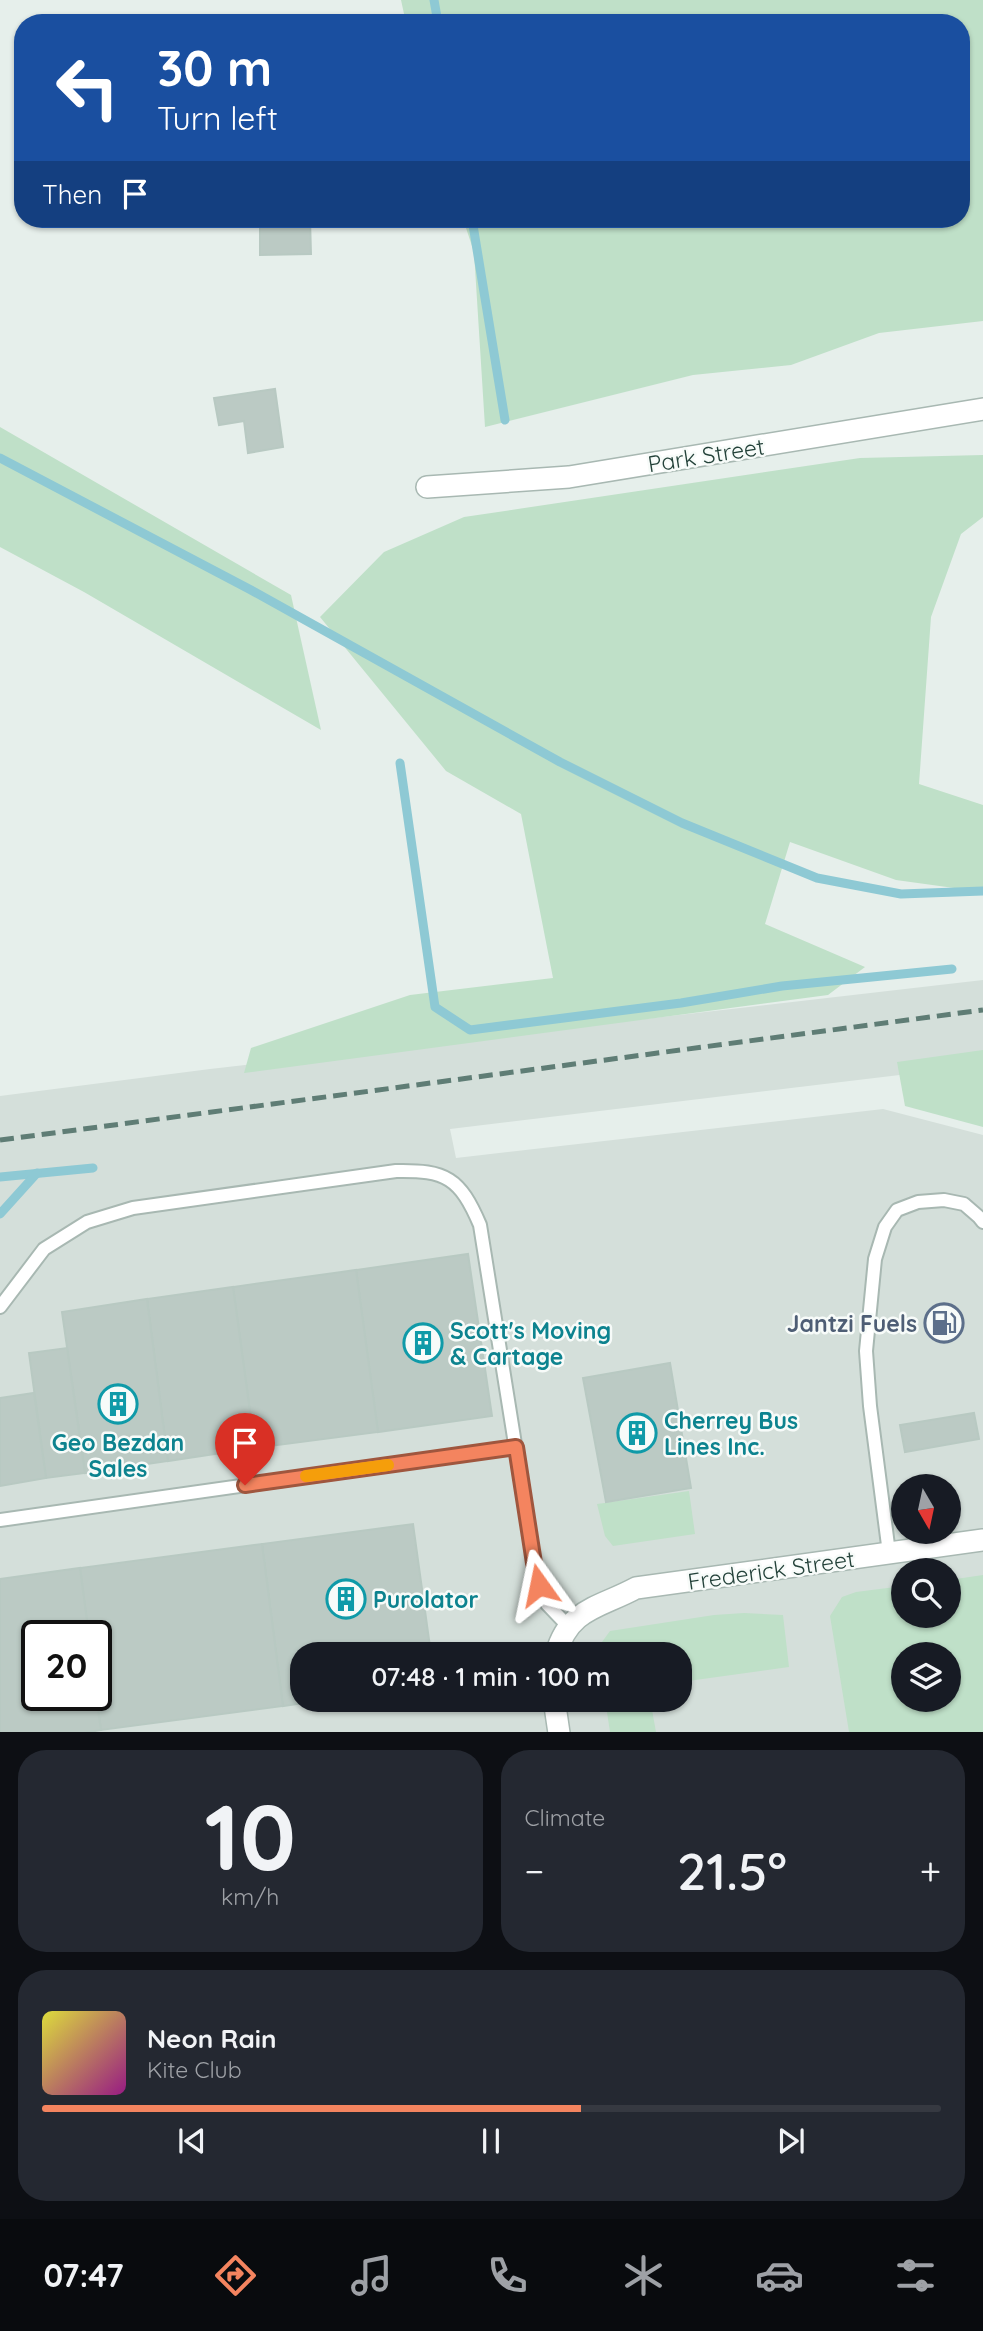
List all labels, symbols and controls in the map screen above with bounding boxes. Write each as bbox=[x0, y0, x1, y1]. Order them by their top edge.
text: 30 m bbox=[157, 37, 272, 98]
icon: left bbox=[42, 42, 133, 133]
text: Turn left bbox=[157, 98, 278, 138]
icon: arrive bbox=[116, 175, 154, 213]
text: Then bbox=[42, 178, 102, 211]
street label: Park Street bbox=[646, 431, 767, 479]
fuel station icon: Jantzi Fuels bbox=[923, 1302, 965, 1344]
place label: Jantzi Fuels bbox=[787, 1309, 917, 1338]
place label: Scott's Moving & Cartage bbox=[450, 1316, 611, 1371]
building icon: Scott's Moving & Cartage bbox=[402, 1322, 444, 1364]
building icon: Geo Bezdan Sales bbox=[97, 1383, 139, 1425]
place label: Cherrey Bus Lines Inc. bbox=[664, 1406, 798, 1461]
building icon: Cherrey Bus Lines Inc. bbox=[616, 1412, 658, 1454]
pin bbox=[215, 1413, 275, 1485]
icon: arrive bbox=[226, 1424, 264, 1462]
place label: Geo Bezdan Sales bbox=[52, 1428, 184, 1483]
north arrow bbox=[891, 1474, 961, 1544]
map controls bbox=[891, 1474, 961, 1712]
street label: Frederick Street bbox=[686, 1544, 857, 1596]
position arrow bbox=[502, 1548, 576, 1622]
button: search bbox=[891, 1558, 961, 1628]
building icon: Purolator bbox=[325, 1578, 367, 1620]
place label: Purolator bbox=[373, 1585, 478, 1614]
speed limit sign: 20 bbox=[21, 1620, 112, 1711]
button: layers bbox=[891, 1642, 961, 1712]
text: 07:48 · 1 min · 100 m bbox=[372, 1660, 610, 1693]
text: 10 bbox=[205, 1779, 296, 1893]
text: Climate bbox=[525, 1803, 605, 1832]
text: 21.5° bbox=[677, 1838, 787, 1903]
text: − bbox=[525, 1847, 544, 1895]
text: + bbox=[920, 1847, 941, 1895]
text: km/h bbox=[221, 1882, 279, 1911]
text: Neon Rain bbox=[147, 2022, 276, 2055]
text: Kite Club bbox=[147, 2055, 242, 2084]
icon: previous bbox=[173, 2122, 211, 2160]
icon: pause bbox=[472, 2122, 510, 2160]
icon: next bbox=[772, 2122, 810, 2160]
icon: directions bbox=[211, 2251, 260, 2300]
icon: music bbox=[347, 2251, 396, 2300]
icon: phone bbox=[483, 2251, 532, 2300]
icon: climate bbox=[619, 2251, 668, 2300]
icon: car bbox=[755, 2251, 804, 2300]
icon: filters bbox=[891, 2251, 940, 2300]
text: 07:47 bbox=[43, 2255, 124, 2295]

